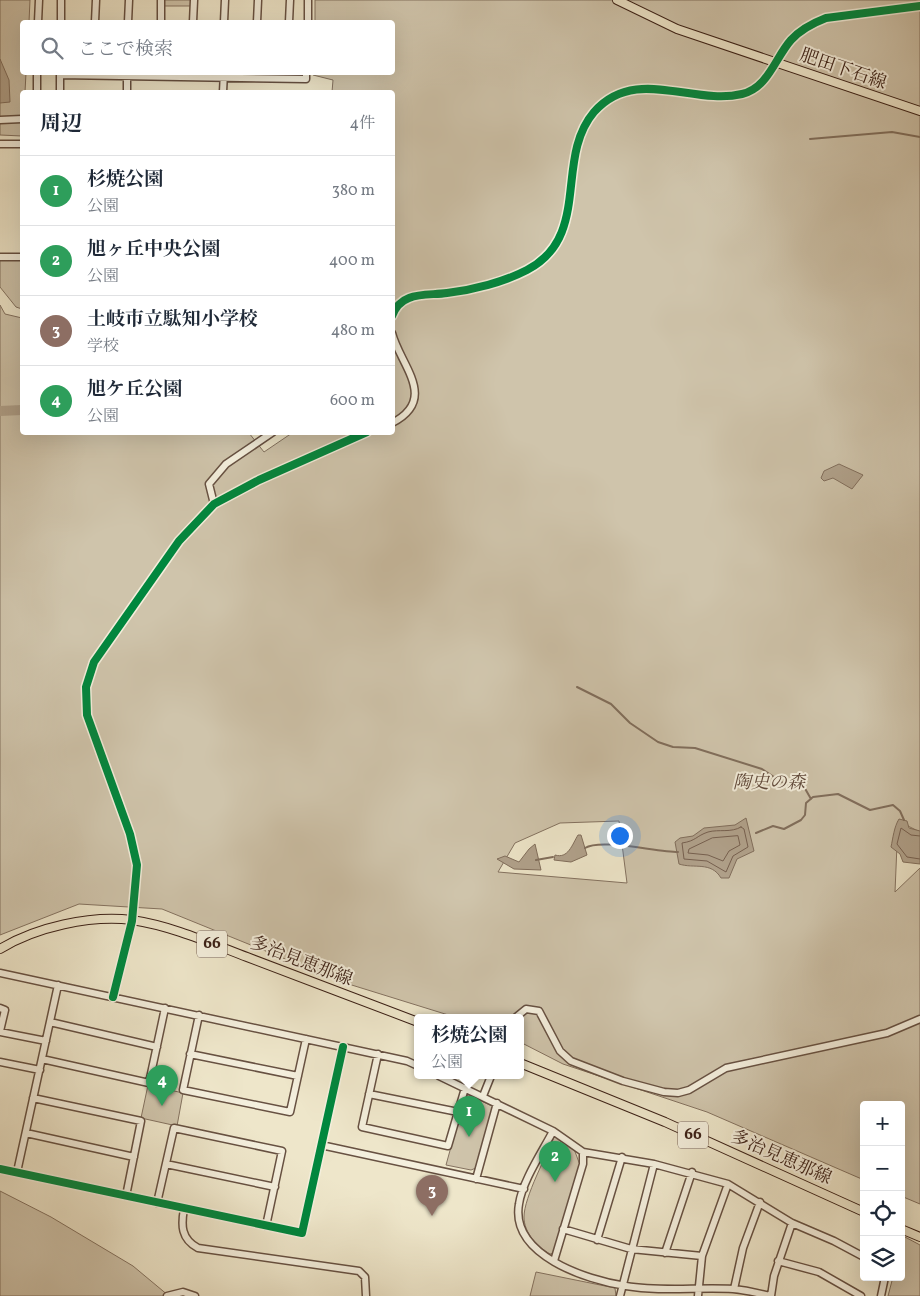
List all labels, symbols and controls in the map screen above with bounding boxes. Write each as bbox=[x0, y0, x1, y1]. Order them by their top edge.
search box bbox=[20, 20, 395, 75]
icon: search bbox=[38, 34, 66, 62]
text: ここで検索 bbox=[78, 37, 173, 63]
street label: 肥田下石線 bbox=[796, 44, 890, 96]
text: 周辺 bbox=[40, 110, 82, 139]
text: 4件 bbox=[349, 113, 375, 135]
text: 杉焼公園 bbox=[87, 167, 163, 193]
text: 1 bbox=[53, 180, 59, 202]
text: 380 m bbox=[332, 180, 375, 202]
text: 公園 bbox=[87, 196, 119, 218]
text: 旭ヶ丘中央公園 bbox=[87, 237, 220, 263]
text: 2 bbox=[52, 250, 60, 272]
text: 400 m bbox=[329, 250, 375, 272]
text: 公園 bbox=[87, 266, 119, 288]
text: 土岐市立駄知小学校 bbox=[87, 307, 258, 333]
text: 3 bbox=[52, 320, 60, 342]
text: 480 m bbox=[331, 320, 375, 342]
text: 学校 bbox=[87, 336, 119, 358]
text: 旭ケ丘公園 bbox=[87, 377, 182, 403]
text: 4 bbox=[51, 390, 61, 412]
text: 600 m bbox=[330, 390, 375, 412]
text: 公園 bbox=[87, 406, 119, 428]
park label: 陶史の森 bbox=[733, 771, 807, 796]
your location bbox=[607, 823, 633, 849]
road number: 66 bbox=[197, 931, 227, 958]
street label: 多治見恵那線 bbox=[246, 931, 356, 993]
popup bbox=[414, 1014, 524, 1079]
text: 杉焼公園 bbox=[431, 1023, 507, 1049]
text: 公園 bbox=[431, 1052, 463, 1074]
pin: 4 bbox=[146, 1065, 178, 1106]
pin: 1 bbox=[453, 1096, 485, 1137]
map controls bbox=[860, 1101, 905, 1281]
button: + bbox=[860, 1101, 905, 1146]
road number: 66 bbox=[678, 1122, 708, 1148]
street label: 多治見恵那線 bbox=[727, 1125, 835, 1191]
pin: 2 bbox=[539, 1141, 571, 1182]
button: − bbox=[860, 1146, 905, 1191]
pin: 3 bbox=[416, 1175, 448, 1216]
button: locate bbox=[860, 1191, 905, 1236]
button: layers bbox=[860, 1236, 905, 1281]

